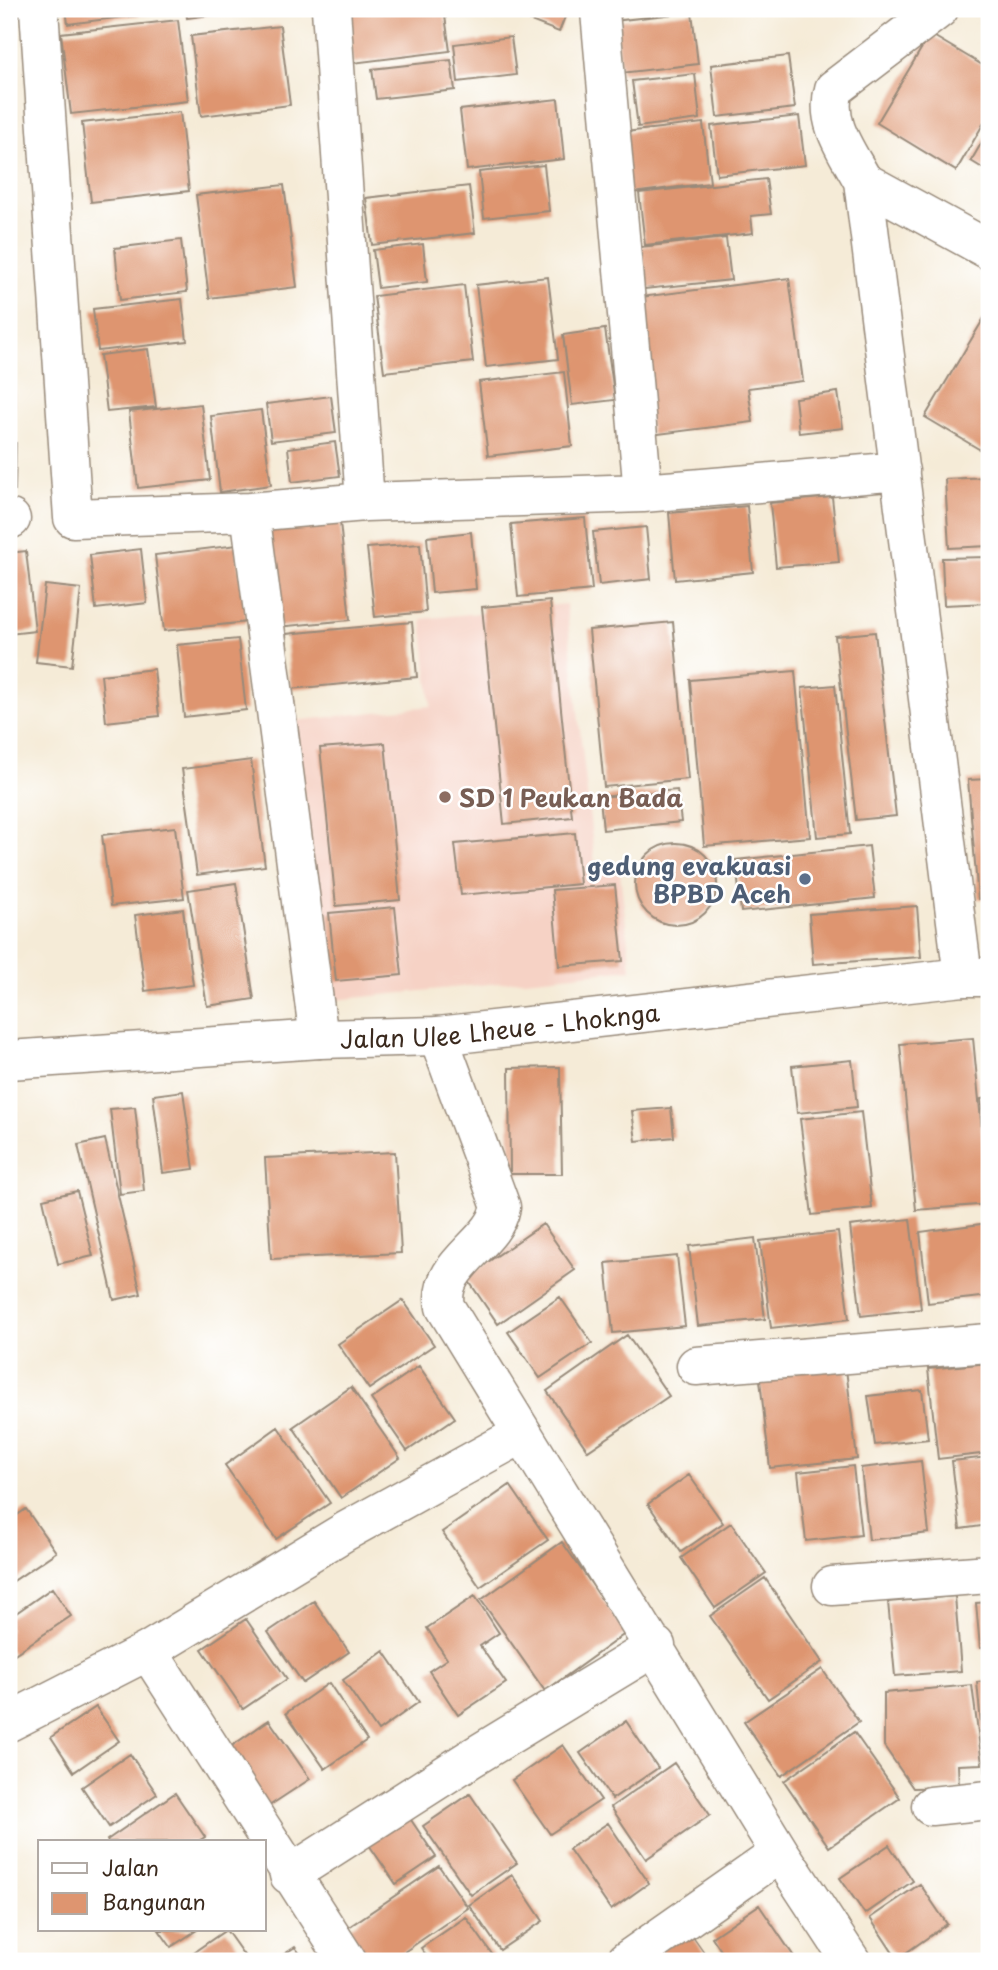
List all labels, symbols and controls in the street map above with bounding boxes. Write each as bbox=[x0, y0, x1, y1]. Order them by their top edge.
place label: SD 1 Peukan Bada bbox=[459, 779, 683, 815]
marker: SD 1 Peukan Bada bbox=[437, 789, 453, 805]
place label: gedung evakuasi BPBD Aceh bbox=[587, 847, 791, 911]
marker: gedung evakuasi BPBD Aceh bbox=[797, 871, 813, 887]
street label: Jalan Ulee Lheue - Lhoknga bbox=[340, 993, 661, 1056]
legend bbox=[38, 1840, 266, 1932]
text: Jalan bbox=[102, 1851, 159, 1883]
text: Bangunan bbox=[102, 1885, 206, 1917]

